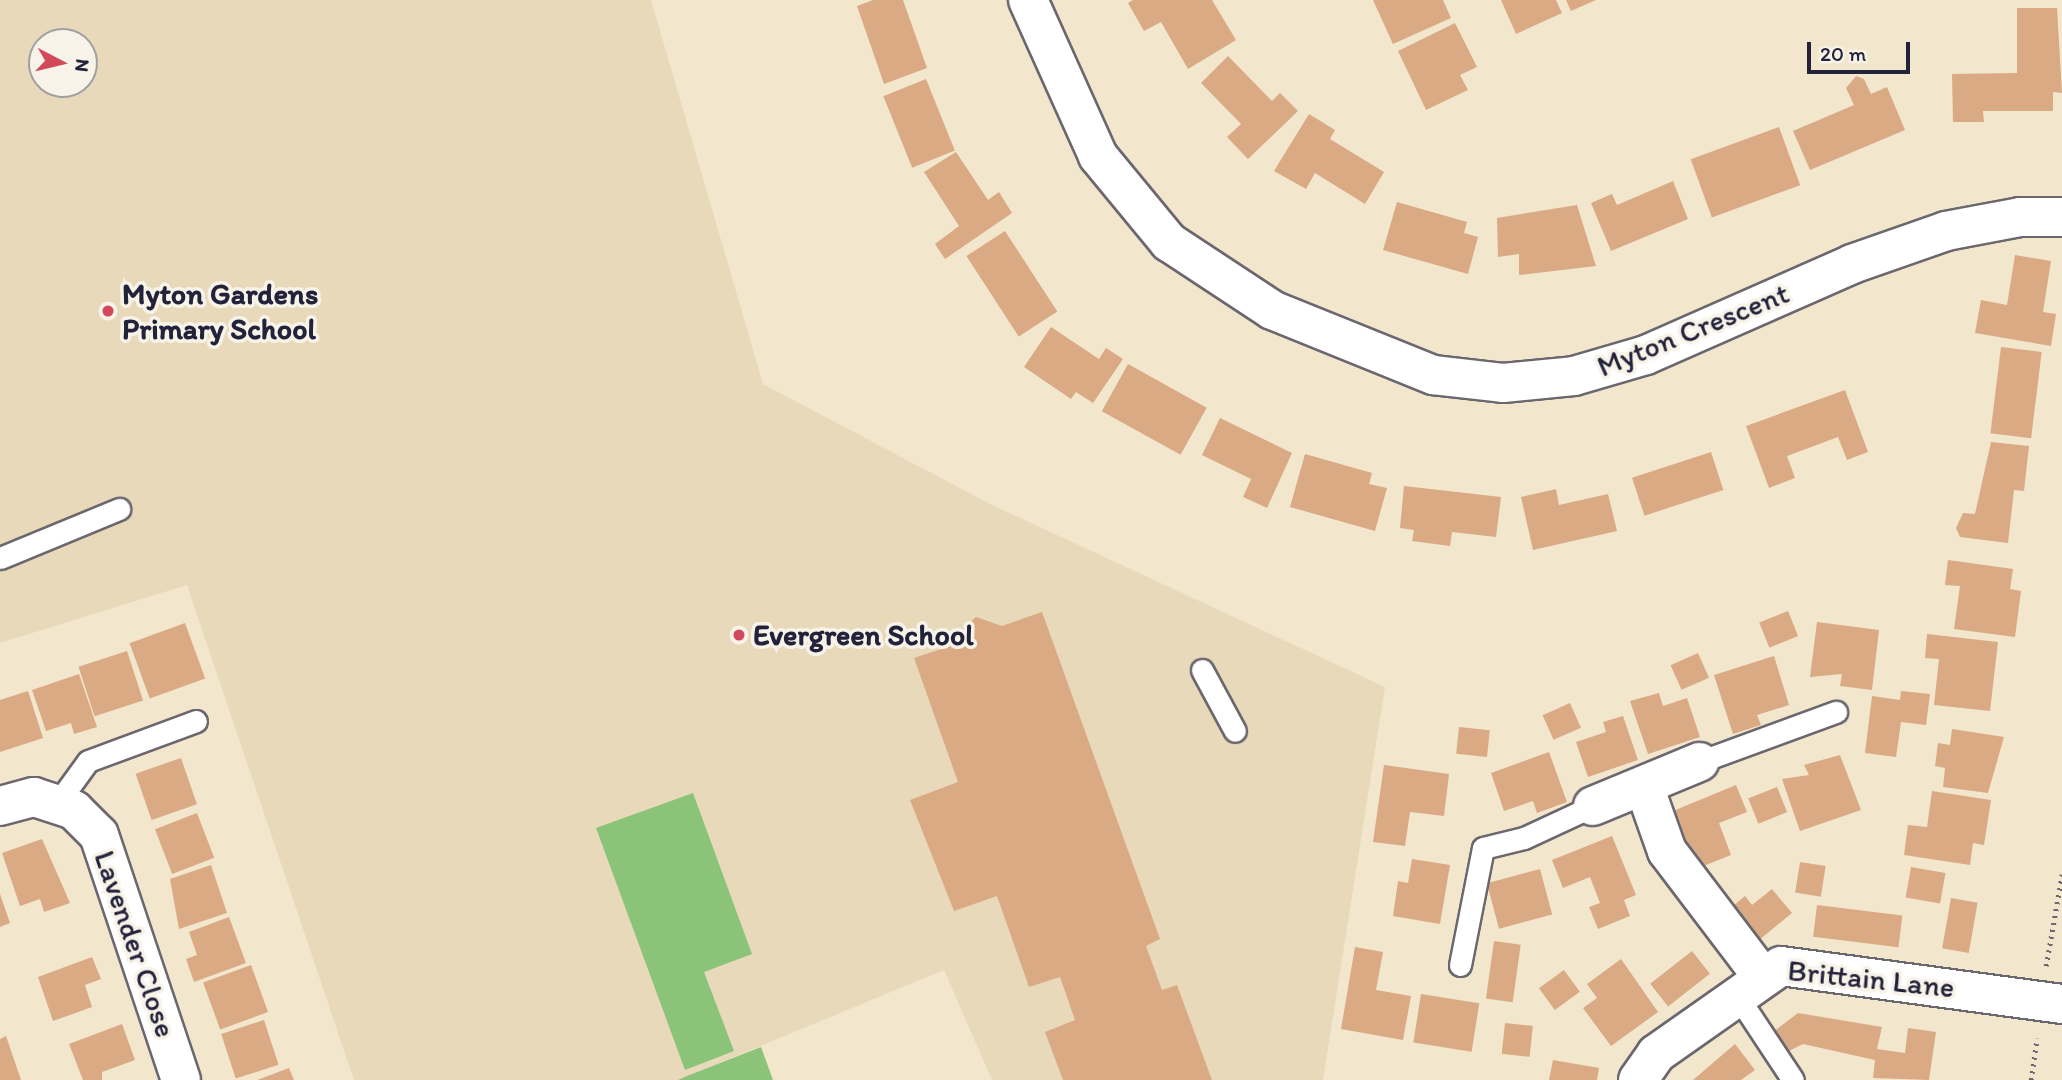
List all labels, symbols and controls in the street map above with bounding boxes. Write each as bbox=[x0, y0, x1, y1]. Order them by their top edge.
north arrow bbox=[28, 28, 98, 98]
scale bar bbox=[1810, 28, 1913, 72]
text: 20 m bbox=[1820, 41, 1866, 66]
text: N bbox=[70, 58, 95, 73]
street label: Myton Crescent bbox=[1592, 275, 1794, 385]
place label: Myton Gardens Primary School bbox=[122, 276, 319, 346]
marker: Myton Gardens Primary School bbox=[100, 303, 116, 319]
place label: Evergreen School bbox=[753, 617, 973, 653]
marker: Evergreen School bbox=[731, 627, 747, 643]
street label: Lavender Close bbox=[86, 846, 184, 1042]
street label: Brittain Lane bbox=[1786, 952, 1956, 1006]

